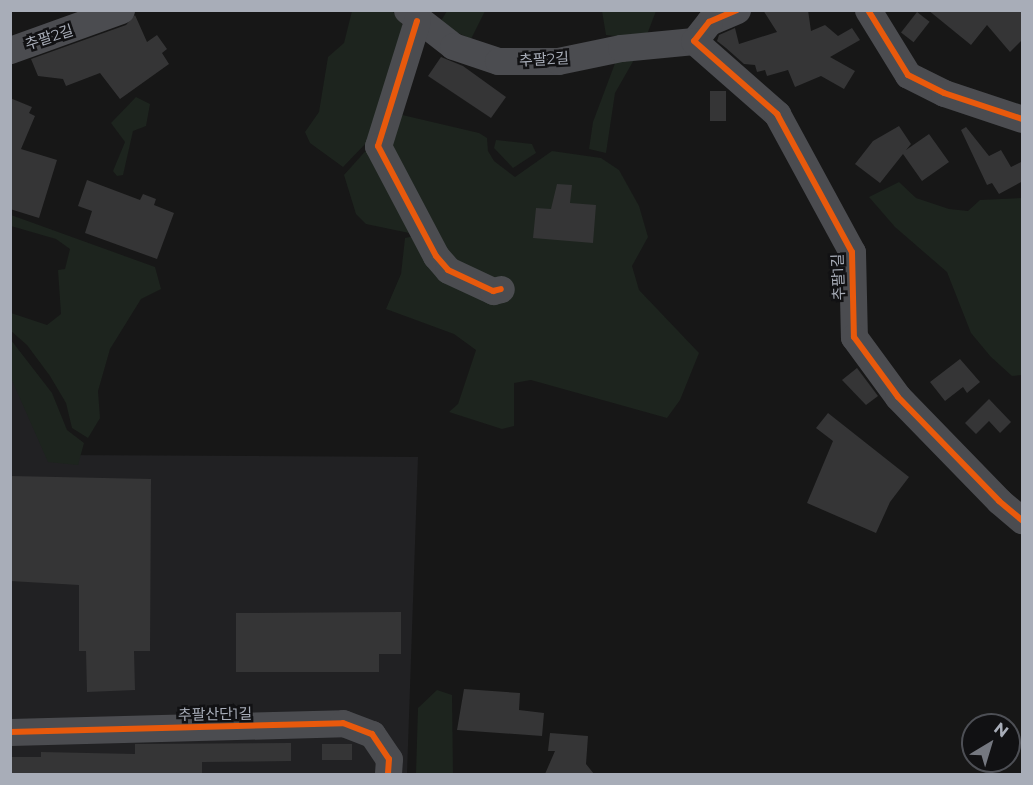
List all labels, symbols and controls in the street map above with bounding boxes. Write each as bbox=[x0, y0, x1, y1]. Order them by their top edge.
street label: 추팔2길 bbox=[22, 21, 76, 53]
street label: 추팔2길 bbox=[519, 49, 569, 69]
street label: 추팔1길 bbox=[828, 253, 848, 301]
street label: 추팔산단1길 bbox=[178, 704, 252, 724]
north arrow bbox=[961, 713, 1021, 773]
text: N bbox=[990, 719, 1012, 741]

